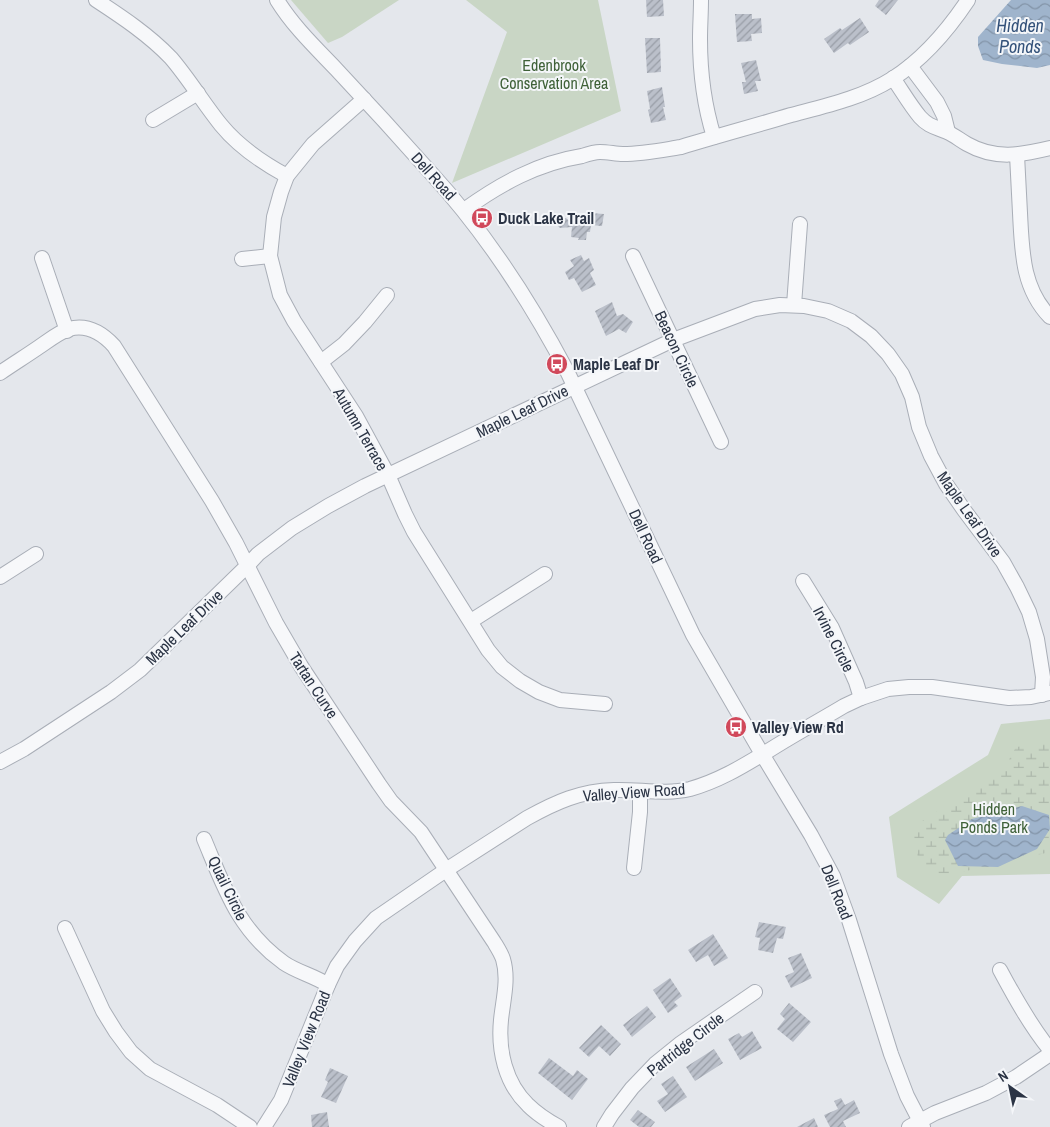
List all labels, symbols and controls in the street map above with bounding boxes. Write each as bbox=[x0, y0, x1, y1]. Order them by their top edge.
water label: Hidden Ponds bbox=[996, 13, 1044, 59]
park label: Edenbrook Conservation Area bbox=[500, 54, 609, 94]
street label: Dell Road bbox=[407, 147, 461, 205]
bus stop icon: Duck Lake Trail bbox=[470, 206, 494, 230]
place label: Duck Lake Trail bbox=[498, 207, 594, 229]
street label: Beacon Circle bbox=[650, 307, 704, 391]
bus stop icon: Maple Leaf Dr bbox=[545, 352, 569, 376]
place label: Maple Leaf Dr bbox=[573, 353, 660, 375]
street label: Maple Leaf Drive bbox=[472, 379, 572, 443]
street label: Autumn Terrace bbox=[328, 383, 394, 475]
street label: Maple Leaf Drive bbox=[932, 467, 1008, 561]
street label: Dell Road bbox=[624, 505, 668, 567]
street label: Maple Leaf Drive bbox=[140, 584, 228, 670]
street label: Irvine Circle bbox=[808, 602, 860, 676]
street label: Tartan Curve bbox=[284, 647, 344, 723]
bus stop icon: Valley View Rd bbox=[724, 715, 748, 739]
place label: Valley View Rd bbox=[752, 716, 844, 738]
street label: Valley View Road bbox=[582, 777, 686, 807]
park label: Hidden Ponds Park bbox=[960, 798, 1028, 838]
street label: Quail Circle bbox=[203, 852, 253, 924]
street label: Dell Road bbox=[816, 861, 858, 923]
street label: Valley View Road bbox=[277, 987, 335, 1091]
street label: Partridge Circle bbox=[642, 1007, 728, 1081]
north arrow bbox=[985, 1062, 1035, 1112]
text: N bbox=[995, 1066, 1011, 1086]

